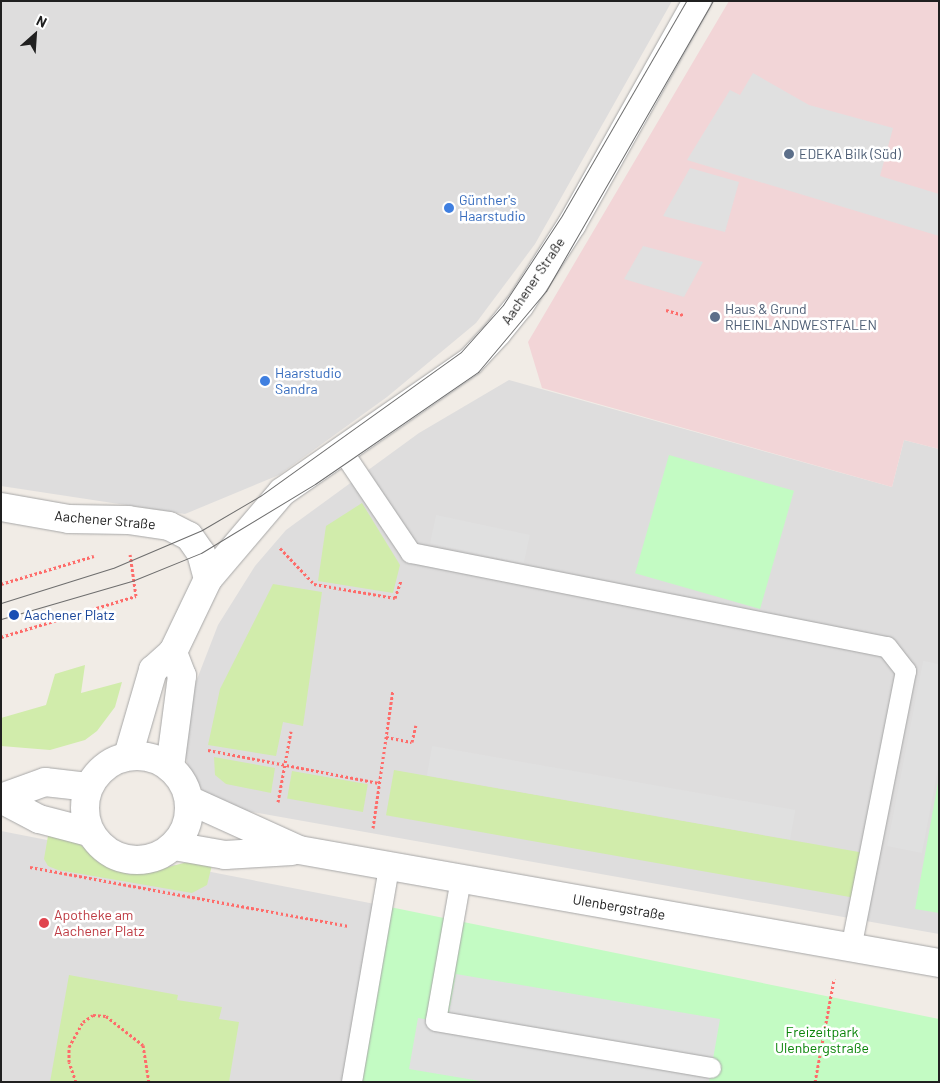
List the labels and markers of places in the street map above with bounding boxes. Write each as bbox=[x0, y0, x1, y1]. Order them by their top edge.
place label: EDEKA Bilk (Süd) bbox=[799, 146, 901, 162]
marker: EDEKA Bilk (Süd) bbox=[783, 148, 795, 160]
place label: Günther's Haarstudio bbox=[459, 192, 526, 224]
marker: Günther's Haarstudio bbox=[443, 202, 455, 214]
place label: Haus & Grund RHEINLANDWESTFALEN bbox=[725, 301, 877, 334]
marker: Haus & Grund RHEINLANDWESTFALEN bbox=[709, 311, 721, 323]
place label: Haarstudio Sandra bbox=[275, 365, 342, 398]
marker: Haarstudio Sandra bbox=[259, 375, 271, 387]
place label: Aachener Platz bbox=[24, 607, 115, 623]
marker: Aachener Platz bbox=[8, 609, 20, 621]
place label: Apotheke am Aachener Platz bbox=[54, 907, 145, 940]
marker: Apotheke am Aachener Platz bbox=[38, 917, 50, 929]

